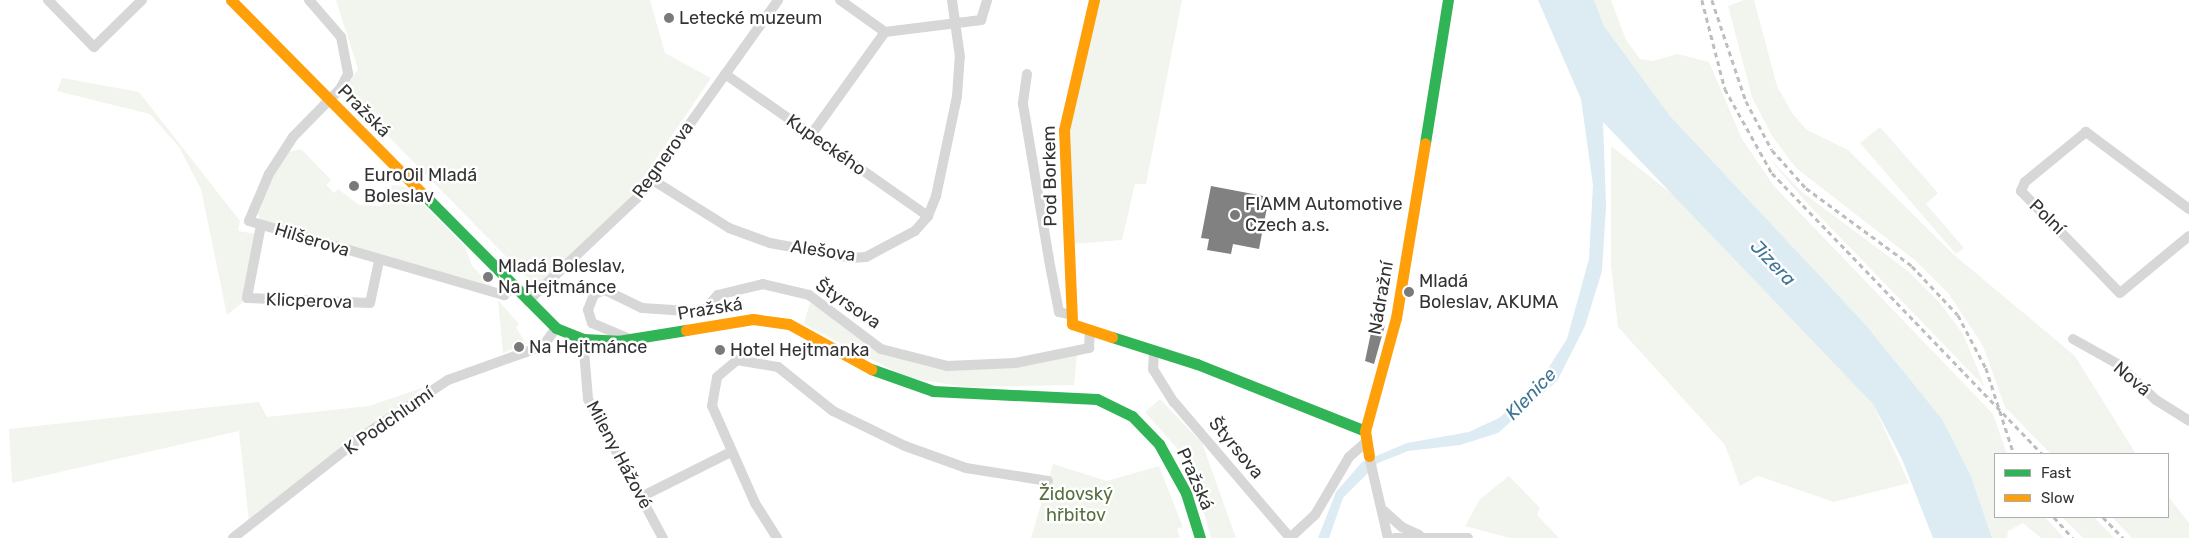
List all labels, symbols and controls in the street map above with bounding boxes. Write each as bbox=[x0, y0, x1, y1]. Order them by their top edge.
place label: Letecké muzeum bbox=[679, 7, 822, 29]
marker: Letecké muzeum bbox=[663, 12, 675, 24]
street label: Pražská bbox=[333, 80, 395, 142]
street label: Kupeckého bbox=[782, 110, 870, 180]
street label: Regnerova bbox=[628, 117, 698, 203]
street label: Pod Borkem bbox=[1038, 125, 1062, 227]
place label: EuroOil Mladá Boleslav bbox=[364, 165, 477, 208]
marker: EuroOil Mladá Boleslav bbox=[348, 180, 360, 192]
place label: FIAMM Automotive Czech a.s. bbox=[1245, 194, 1403, 236]
street label: Polní bbox=[2025, 195, 2069, 239]
marker: FIAMM Automotive Czech a.s. bbox=[1229, 209, 1241, 221]
street label: Hilšerova bbox=[272, 218, 352, 262]
water label: Jizera bbox=[1746, 235, 1800, 291]
street label: Alešova bbox=[789, 236, 857, 266]
place label: Mladá Boleslav, Na Hejtmánce bbox=[498, 256, 625, 298]
street label: Nádražní bbox=[1364, 260, 1398, 336]
marker: Mladá Boleslav, Na Hejtmánce bbox=[482, 271, 494, 283]
place label: Mladá Boleslav, AKUMA bbox=[1419, 271, 1559, 314]
street label: Štyrsova bbox=[811, 274, 885, 334]
marker: Mladá Boleslav, AKUMA bbox=[1403, 286, 1415, 298]
street label: Klicperova bbox=[265, 289, 353, 313]
street label: Pražská bbox=[676, 293, 744, 325]
place label: Na Hejtmánce bbox=[529, 336, 647, 358]
place label: Hotel Hejtmanka bbox=[730, 339, 869, 361]
marker: Na Hejtmánce bbox=[513, 341, 525, 353]
marker: Hotel Hejtmanka bbox=[714, 344, 726, 356]
street label: Nová bbox=[2109, 357, 2155, 401]
water label: Klenice bbox=[1501, 363, 1561, 425]
street label: K Podchlumí bbox=[340, 382, 438, 460]
street label: Mileny Hážové bbox=[581, 397, 657, 513]
street label: Štyrsova bbox=[1204, 413, 1268, 483]
street label: Pražská bbox=[1172, 445, 1218, 513]
legend bbox=[1994, 453, 2169, 518]
text: Fast bbox=[2041, 464, 2071, 482]
park label: Židovský hřbitov bbox=[1039, 484, 1113, 526]
text: Slow bbox=[2041, 489, 2074, 507]

